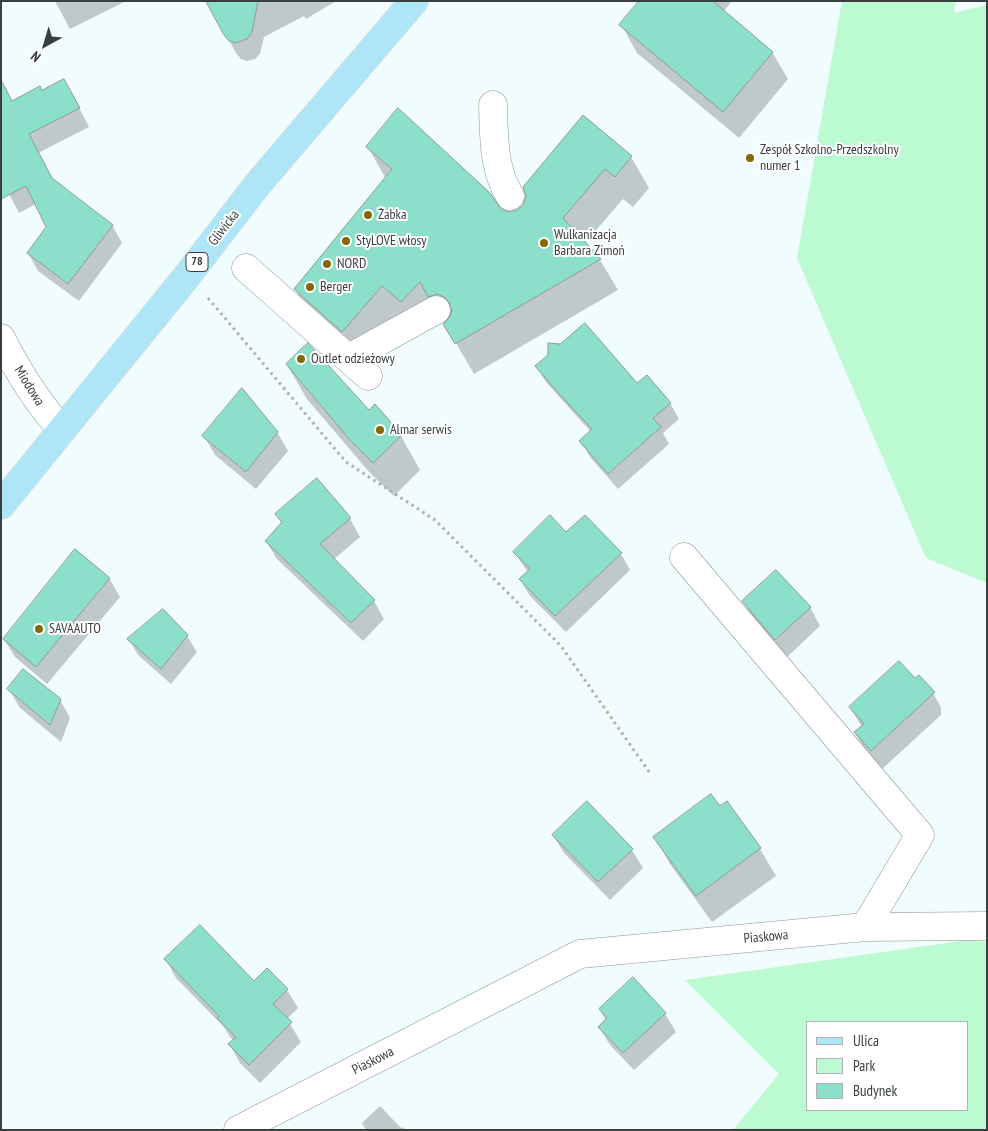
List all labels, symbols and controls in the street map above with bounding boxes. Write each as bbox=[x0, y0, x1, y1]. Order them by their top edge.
north arrow bbox=[20, 20, 70, 70]
text: N bbox=[27, 47, 44, 66]
place label: Zespół Szkolno-Przedszkolny numer 1 bbox=[760, 142, 899, 174]
marker: Zespół Szkolno-Przedszkolny numer 1 bbox=[744, 152, 756, 164]
street label: Gliwicka bbox=[205, 207, 243, 249]
place label: Żabka bbox=[378, 207, 407, 223]
marker: Żabka bbox=[362, 209, 374, 221]
place label: Wulkanizacja Barbara Zimoń bbox=[554, 227, 625, 260]
place label: StyLOVE włosy bbox=[356, 233, 426, 249]
marker: StyLOVE włosy bbox=[340, 235, 352, 247]
marker: Wulkanizacja Barbara Zimoń bbox=[538, 237, 550, 249]
road number: 78 bbox=[186, 252, 208, 272]
place label: NORD bbox=[337, 256, 366, 272]
marker: NORD bbox=[321, 258, 333, 270]
place label: Berger bbox=[320, 279, 352, 295]
marker: Berger bbox=[304, 281, 316, 293]
place label: Outlet odzieżowy bbox=[311, 351, 395, 367]
marker: Outlet odzieżowy bbox=[295, 353, 307, 365]
street label: Miodowa bbox=[10, 363, 48, 409]
place label: Almar serwis bbox=[390, 422, 452, 438]
marker: Almar serwis bbox=[374, 424, 386, 436]
place label: SAVAAUTO bbox=[49, 621, 101, 637]
marker: SAVAAUTO bbox=[33, 623, 45, 635]
street label: Piaskowa bbox=[743, 927, 789, 947]
legend bbox=[806, 1021, 968, 1111]
text: Ulica bbox=[853, 1031, 879, 1050]
street label: Piaskowa bbox=[349, 1043, 397, 1079]
text: Park bbox=[853, 1056, 875, 1075]
text: Budynek bbox=[853, 1081, 897, 1100]

